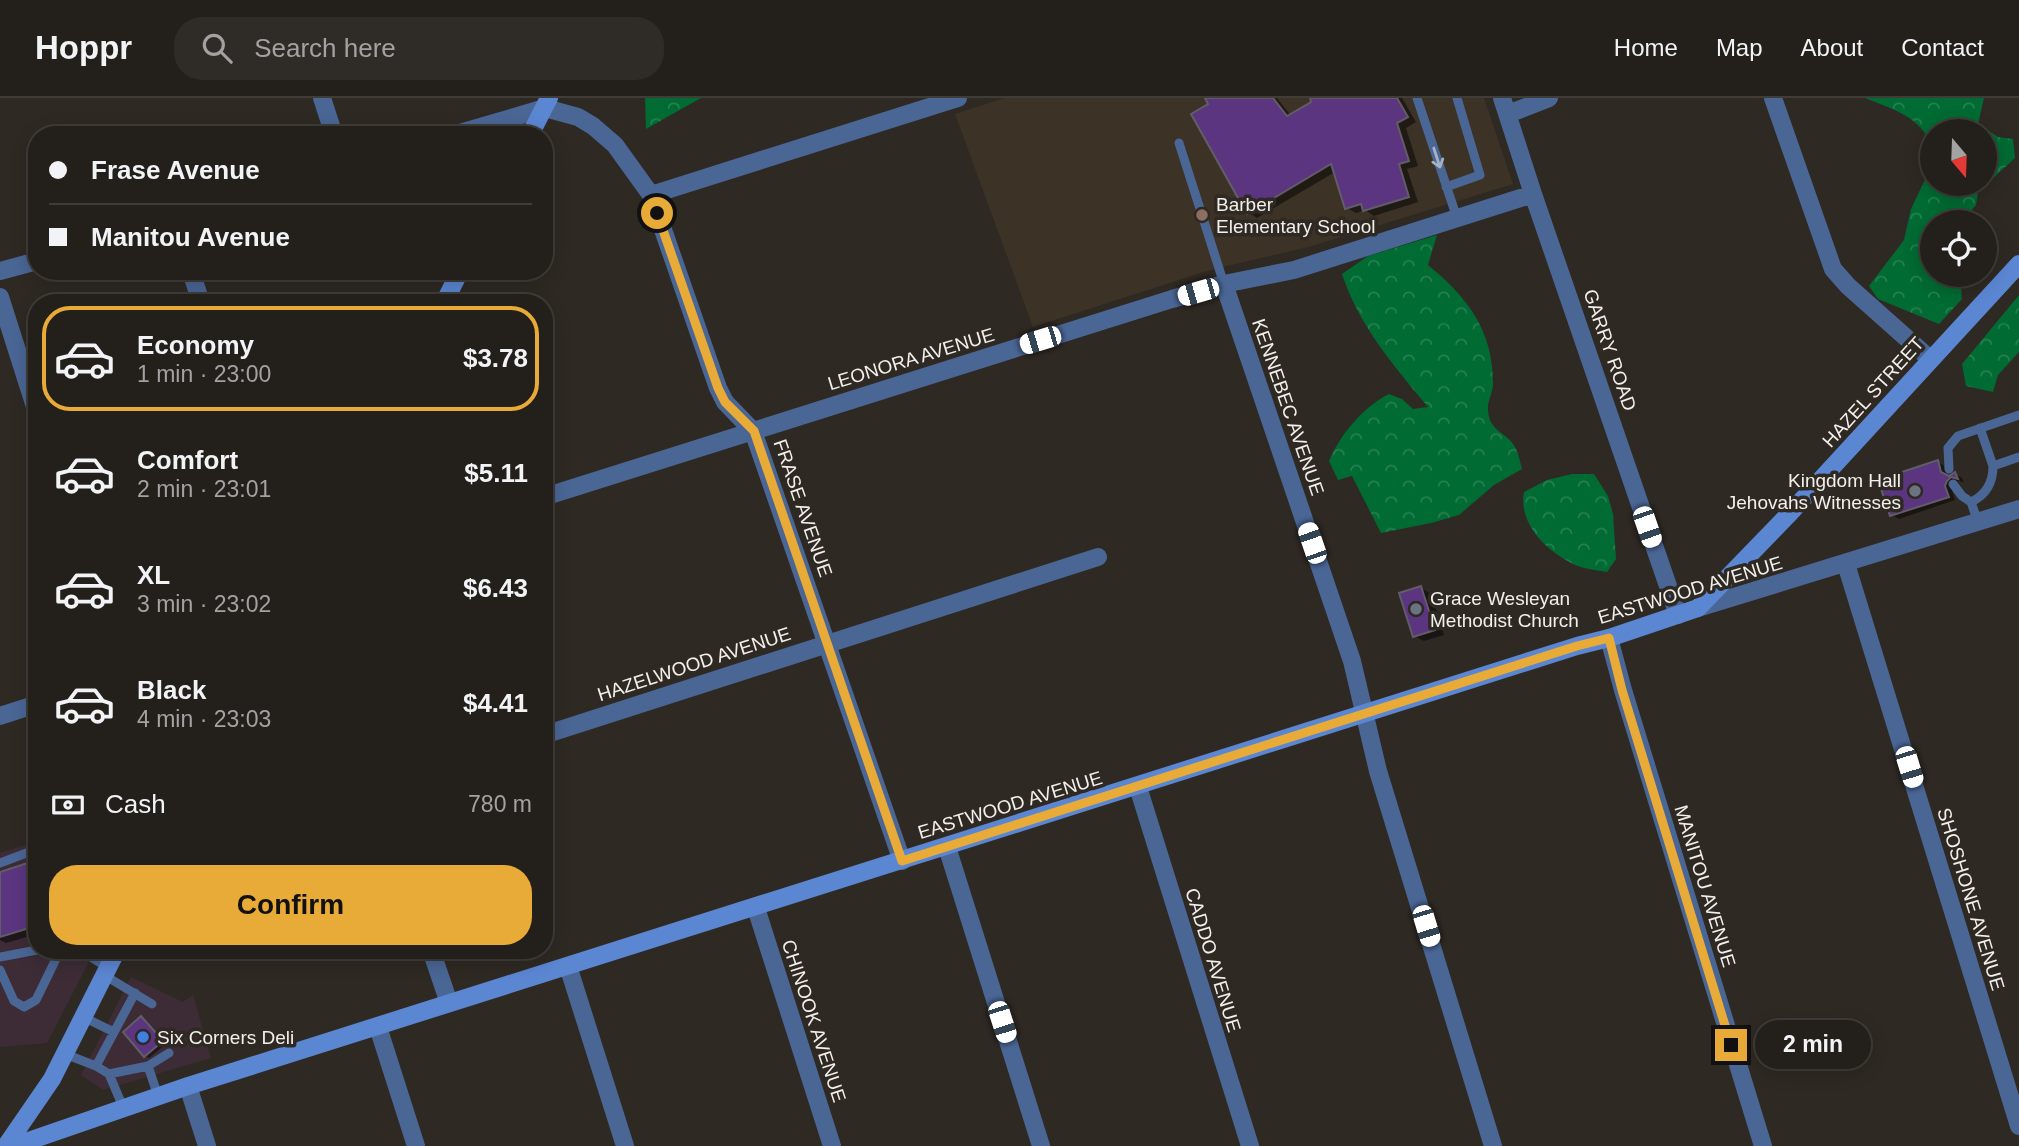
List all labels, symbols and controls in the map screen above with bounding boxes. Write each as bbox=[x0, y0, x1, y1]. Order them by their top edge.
search box bbox=[174, 17, 664, 80]
text: Hoppr bbox=[35, 29, 132, 66]
icon: search bbox=[198, 29, 236, 67]
text: Search here bbox=[254, 33, 396, 63]
text: Home bbox=[1614, 34, 1678, 61]
text: Map bbox=[1716, 34, 1763, 61]
text: About bbox=[1801, 34, 1863, 61]
text: Contact bbox=[1901, 34, 1984, 61]
north arrow bbox=[1920, 119, 1997, 196]
map controls bbox=[1920, 119, 1997, 287]
one-way arrow bbox=[1431, 147, 1444, 169]
text: Frase Avenue bbox=[91, 155, 260, 185]
place label: Barber Elementary School bbox=[1216, 194, 1375, 237]
route start bbox=[641, 197, 673, 229]
marker: Barber Elementary School bbox=[1194, 207, 1210, 223]
button: locate bbox=[1920, 210, 1997, 287]
text: Manitou Avenue bbox=[91, 222, 290, 252]
car bbox=[1175, 276, 1222, 308]
street label: GARRY ROAD bbox=[1579, 287, 1641, 413]
street label: KENNEBEC AVENUE bbox=[1248, 316, 1328, 498]
street label: LEONORA AVENUE bbox=[825, 324, 997, 394]
car bbox=[1017, 324, 1064, 356]
icon: car bbox=[53, 327, 116, 390]
text: Economy bbox=[137, 330, 254, 360]
street label: HAZEL STREET bbox=[1818, 332, 1928, 451]
text: $3.78 bbox=[463, 343, 528, 373]
text: 1 min · 23:00 bbox=[137, 361, 271, 387]
street label: FRASE AVENUE bbox=[770, 436, 836, 580]
icon: car bbox=[53, 442, 116, 505]
text: Comfort bbox=[137, 445, 238, 475]
text: $5.11 bbox=[464, 458, 528, 488]
place label: Kingdom Hall Jehovahs Witnesses bbox=[1727, 470, 1901, 513]
text: 2 min · 23:01 bbox=[137, 476, 271, 502]
marker: Kingdom Hall Jehovahs Witnesses bbox=[1907, 483, 1923, 499]
car bbox=[1631, 504, 1664, 550]
car bbox=[1296, 520, 1329, 566]
street label: EASTWOOD AVENUE bbox=[1595, 552, 1785, 628]
icon: car bbox=[53, 557, 116, 620]
text: XL bbox=[137, 560, 170, 590]
text: $6.43 bbox=[463, 573, 528, 603]
place label: Grace Wesleyan Methodist Church bbox=[1430, 588, 1579, 631]
text: 3 min · 23:02 bbox=[137, 591, 271, 617]
marker: Grace Wesleyan Methodist Church bbox=[1408, 601, 1424, 617]
street label: HAZELWOOD AVENUE bbox=[595, 623, 793, 705]
icon: car bbox=[53, 672, 116, 735]
text: Black bbox=[137, 675, 206, 705]
text: $4.41 bbox=[463, 688, 528, 718]
text: 4 min · 23:03 bbox=[137, 706, 271, 732]
car bbox=[1893, 744, 1926, 790]
street label: EASTWOOD AVENUE bbox=[915, 767, 1105, 843]
icon: cash bbox=[49, 786, 87, 824]
text: Cash bbox=[105, 789, 166, 819]
text: 780 m bbox=[468, 791, 532, 817]
street label: MANITOU AVENUE bbox=[1670, 802, 1740, 970]
street label: SHOSHONE AVENUE bbox=[1933, 805, 2009, 993]
button: Confirm bbox=[49, 865, 532, 945]
street label: CADDO AVENUE bbox=[1181, 885, 1245, 1035]
car bbox=[1410, 903, 1443, 949]
street label: CHINOOK AVENUE bbox=[778, 937, 850, 1105]
car bbox=[986, 999, 1019, 1045]
callout: 2 min bbox=[1756, 1020, 1871, 1070]
place label: Six Corners Deli bbox=[157, 1027, 294, 1048]
marker: Six Corners Deli bbox=[135, 1029, 151, 1045]
route end bbox=[1715, 1029, 1747, 1061]
text: 2 min bbox=[1783, 1031, 1843, 1057]

